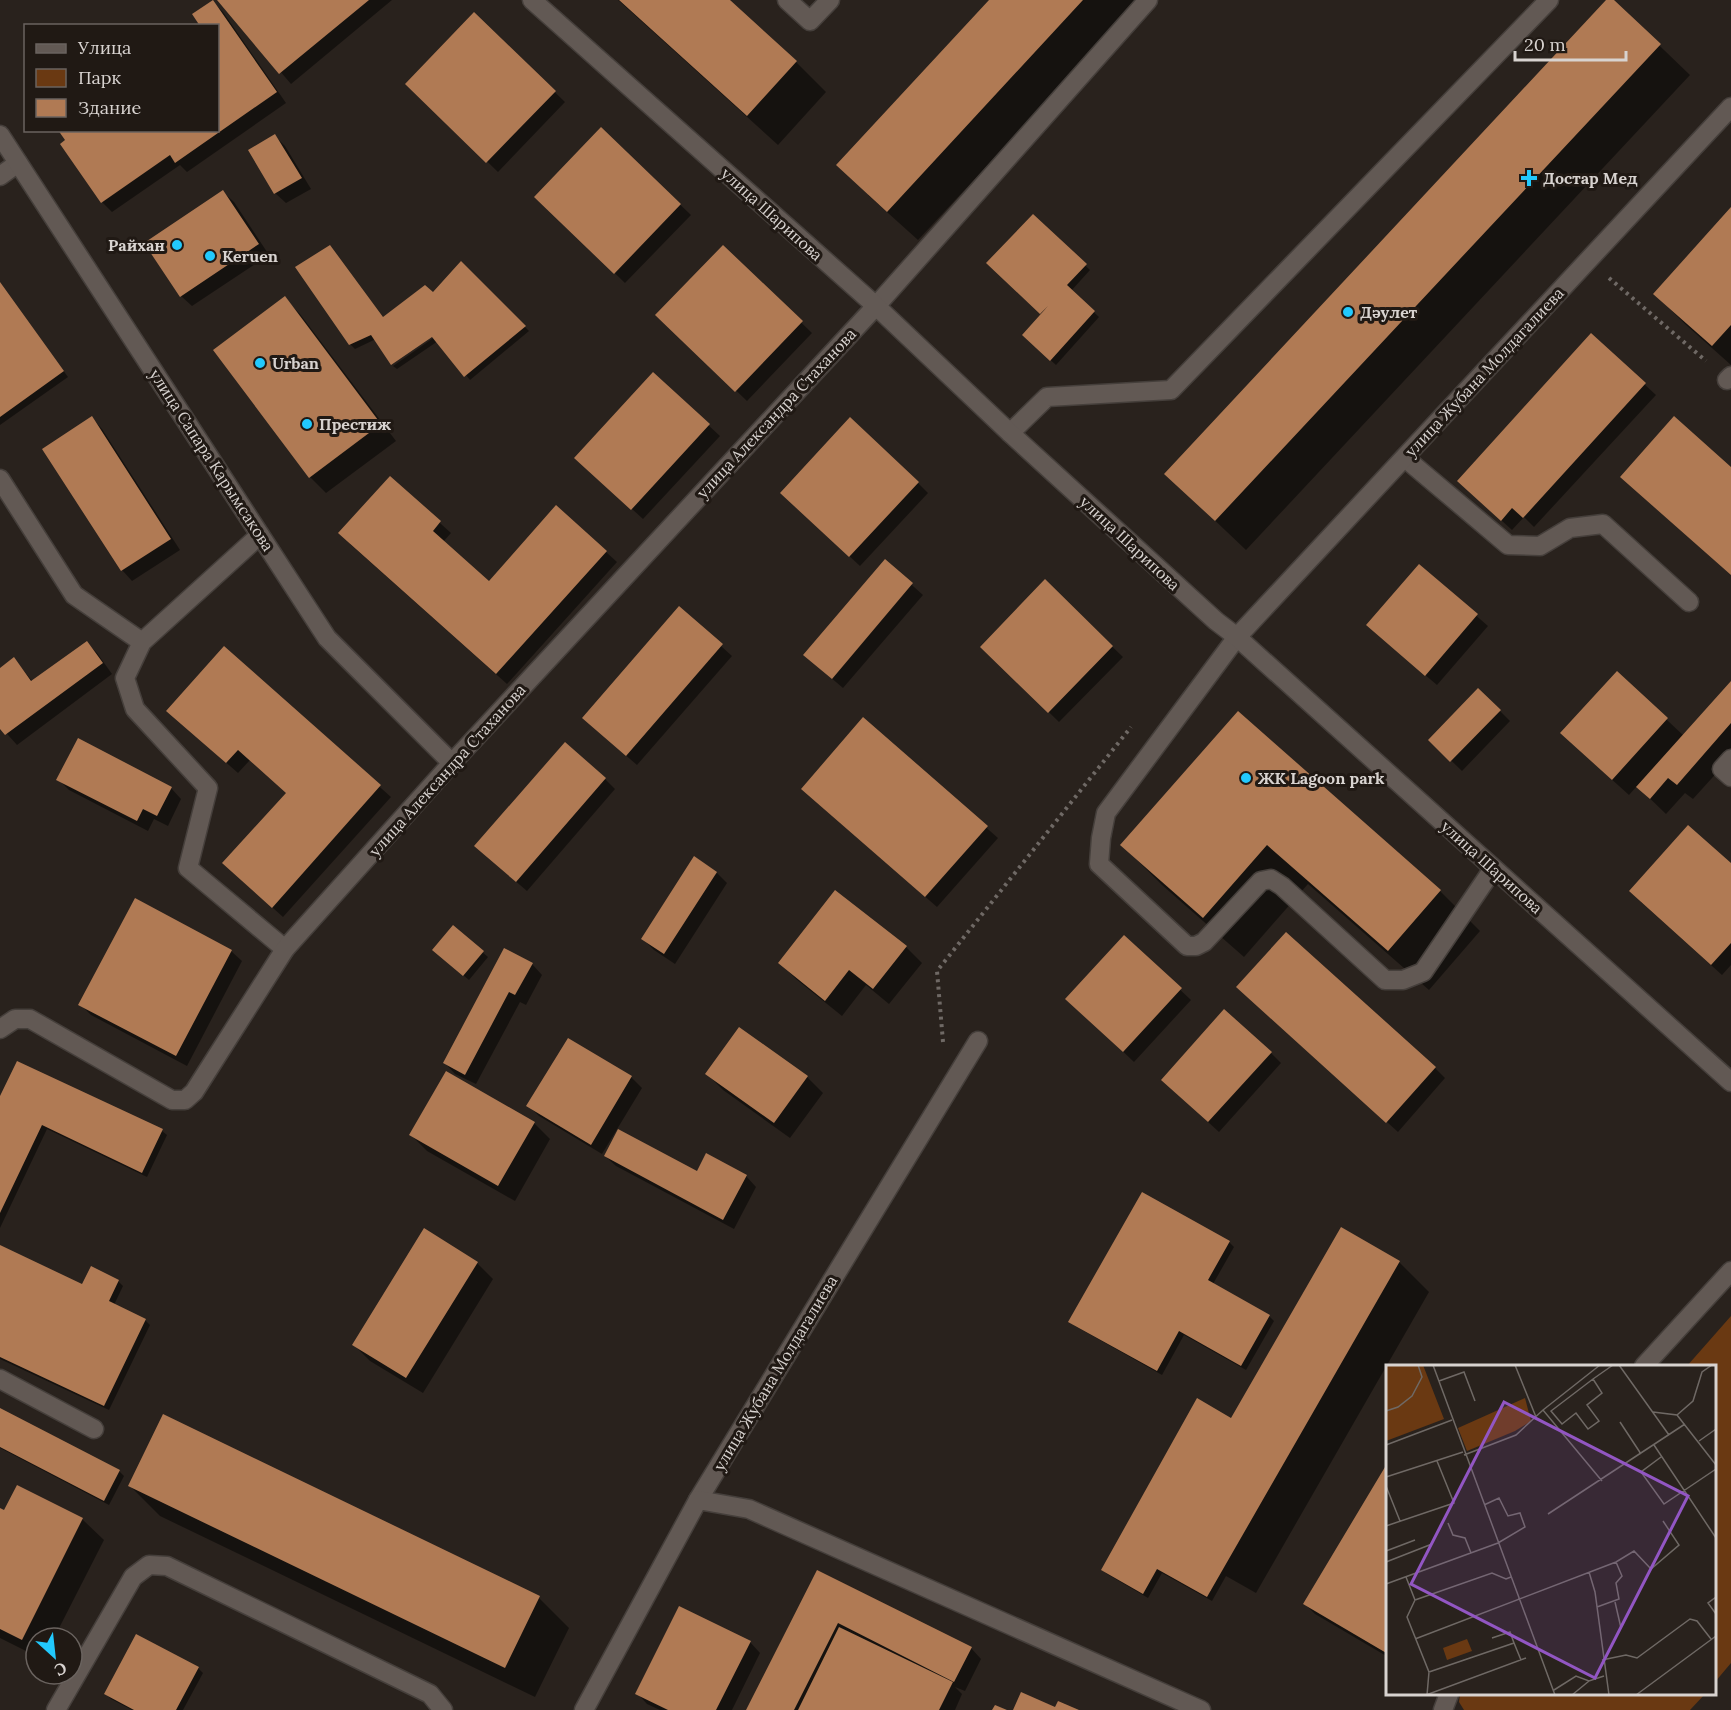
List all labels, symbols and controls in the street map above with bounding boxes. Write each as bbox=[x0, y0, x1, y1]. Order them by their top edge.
legend bbox=[24, 24, 219, 132]
scale bar bbox=[1515, 24, 1626, 62]
text: 20 m bbox=[1524, 33, 1566, 56]
text: Улица bbox=[77, 36, 131, 59]
text: Парк bbox=[78, 66, 122, 89]
text: Здание bbox=[78, 96, 141, 119]
street label: улица Шарипова bbox=[717, 163, 827, 265]
place label: Достар Мед bbox=[1543, 168, 1638, 188]
marker: Достар Мед bbox=[1520, 169, 1538, 187]
place label: Райхан bbox=[108, 235, 165, 255]
marker: Райхан bbox=[170, 238, 184, 252]
place label: Keruen bbox=[222, 246, 278, 266]
marker: Keruen bbox=[203, 249, 217, 263]
street label: улица Жубана Молдагалиева bbox=[1400, 283, 1568, 461]
place label: Дәулет bbox=[1360, 302, 1418, 322]
marker: Дәулет bbox=[1341, 305, 1355, 319]
street label: улица Александра Стаханова bbox=[692, 324, 860, 502]
place label: Urban bbox=[272, 353, 319, 373]
marker: Urban bbox=[253, 356, 267, 370]
street label: улица Сапара Карымсакова bbox=[146, 365, 278, 555]
place label: Престиж bbox=[319, 414, 391, 434]
marker: Престиж bbox=[300, 417, 314, 431]
street label: улица Шарипова bbox=[1076, 491, 1184, 595]
street label: улица Александра Стаханова bbox=[364, 680, 530, 860]
place label: ЖК Lagoon park bbox=[1258, 768, 1385, 788]
marker: ЖК Lagoon park bbox=[1239, 771, 1253, 785]
street label: улица Шарипова bbox=[1437, 816, 1547, 918]
street label: улица Жубана Молдагалиева bbox=[709, 1272, 841, 1474]
inset map bbox=[1386, 1365, 1716, 1695]
north arrow bbox=[24, 1626, 84, 1686]
text: С bbox=[51, 1658, 70, 1681]

